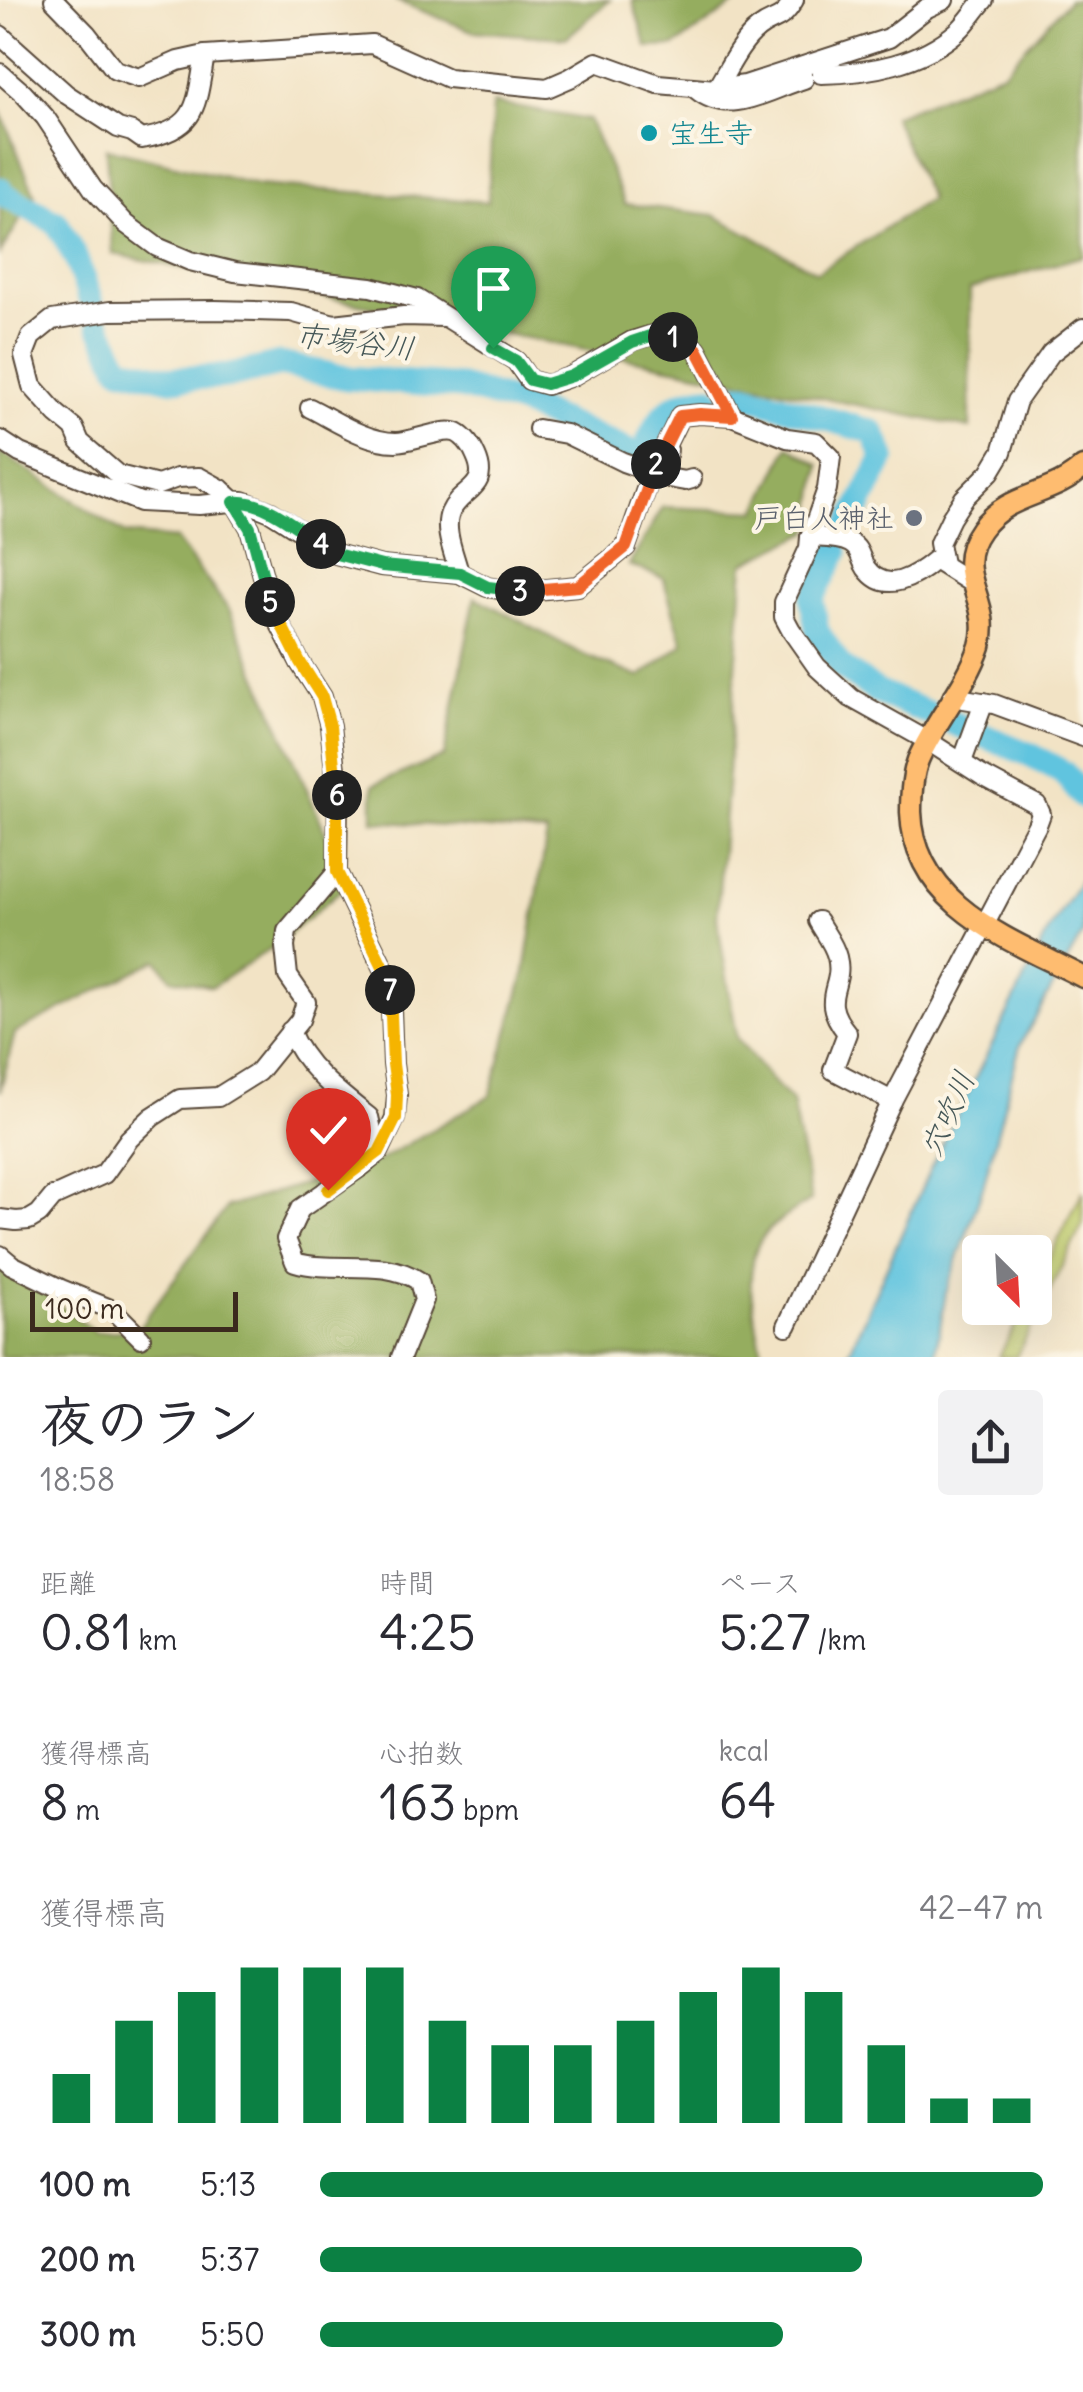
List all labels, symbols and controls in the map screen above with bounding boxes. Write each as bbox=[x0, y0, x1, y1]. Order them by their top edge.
place label: 宝生寺 bbox=[669, 115, 753, 151]
marker: 宝生寺 bbox=[638, 122, 660, 144]
pin bbox=[451, 246, 536, 349]
icon: arrive bbox=[466, 261, 521, 316]
pin: 1 bbox=[648, 312, 698, 362]
water label: 市場谷川 bbox=[293, 315, 417, 367]
text: 1 bbox=[667, 319, 679, 355]
pin: 2 bbox=[631, 439, 681, 489]
text: 2 bbox=[648, 446, 664, 482]
place label: 戸白人神社 bbox=[754, 500, 894, 536]
marker: 戸白人神社 bbox=[903, 507, 925, 529]
pin: 4 bbox=[296, 519, 346, 569]
text: 4 bbox=[313, 526, 329, 562]
pin: 3 bbox=[495, 566, 545, 616]
text: 3 bbox=[512, 573, 528, 609]
pin: 5 bbox=[245, 577, 295, 627]
text: 5 bbox=[262, 584, 278, 620]
pin: 6 bbox=[312, 770, 362, 820]
text: 6 bbox=[329, 777, 345, 813]
pin: 7 bbox=[365, 965, 415, 1015]
text: 7 bbox=[383, 972, 397, 1008]
water label: 穴吹川 bbox=[911, 1065, 983, 1162]
pin bbox=[286, 1088, 371, 1191]
icon: check bbox=[301, 1103, 356, 1158]
north arrow bbox=[962, 1235, 1052, 1325]
map controls bbox=[962, 1235, 1052, 1325]
scale bar bbox=[30, 1287, 238, 1332]
text: 100 m bbox=[45, 1291, 124, 1327]
text: 夜のラン bbox=[40, 1387, 260, 1456]
button: share bbox=[938, 1390, 1043, 1495]
text: 18:58 bbox=[40, 1459, 115, 1500]
text: 距離 bbox=[40, 1565, 96, 1601]
text: 時間 bbox=[379, 1565, 435, 1601]
text: ペース bbox=[719, 1565, 801, 1601]
text: 0.81 bbox=[40, 1601, 132, 1664]
text: 4:25 bbox=[379, 1601, 476, 1664]
text: 5:27 bbox=[719, 1601, 811, 1664]
text: km bbox=[132, 1622, 177, 1658]
text: /km bbox=[811, 1622, 866, 1658]
text: kcal bbox=[719, 1733, 769, 1769]
text: 獲得標高 bbox=[40, 1735, 152, 1771]
text: 心拍数 bbox=[379, 1735, 463, 1771]
text: 64 bbox=[719, 1769, 776, 1832]
text: 8 bbox=[40, 1771, 69, 1834]
text: 163 bbox=[379, 1771, 456, 1834]
text: m bbox=[69, 1792, 100, 1828]
text: bpm bbox=[456, 1792, 519, 1828]
text: 42–47 m bbox=[919, 1887, 1043, 1928]
text: 獲得標高 bbox=[40, 1892, 168, 1933]
text: 100 m bbox=[40, 2164, 131, 2205]
text: 5:13 bbox=[200, 2164, 257, 2205]
text: 200 m bbox=[40, 2239, 135, 2280]
text: 5:37 bbox=[200, 2239, 260, 2280]
text: 300 m bbox=[40, 2314, 136, 2355]
text: 5:50 bbox=[200, 2314, 265, 2355]

